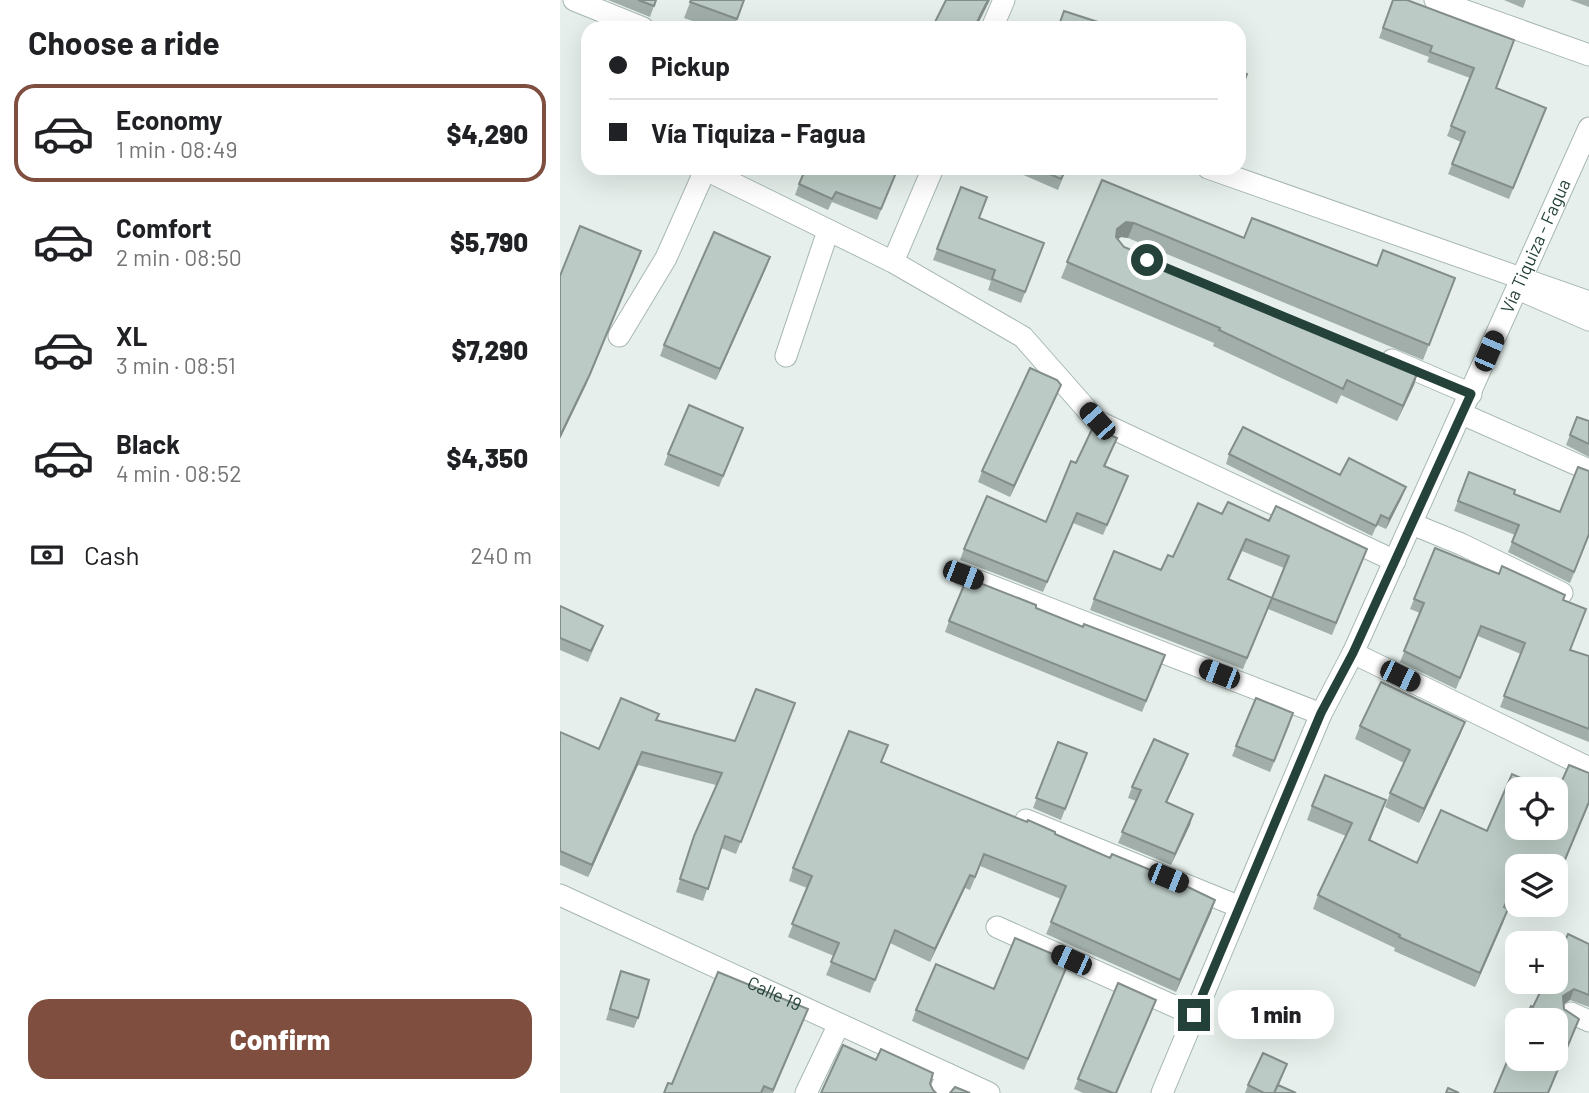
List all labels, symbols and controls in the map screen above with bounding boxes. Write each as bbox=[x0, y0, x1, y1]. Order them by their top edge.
text: Choose a ride bbox=[28, 23, 220, 61]
text: Pickup bbox=[651, 50, 730, 81]
icon: car bbox=[32, 102, 95, 165]
text: Economy bbox=[116, 104, 222, 135]
text: Vía Tiquiza - Fagua bbox=[651, 117, 866, 148]
text: $4,290 bbox=[446, 118, 528, 149]
text: 1 min · 08:49 bbox=[116, 135, 237, 163]
street label: Vía Tiquiza - Fagua bbox=[1495, 175, 1575, 316]
icon: car bbox=[32, 210, 95, 273]
text: Comfort bbox=[116, 212, 212, 243]
text: $5,790 bbox=[450, 226, 528, 257]
text: 2 min · 08:50 bbox=[116, 243, 242, 271]
route start bbox=[1131, 244, 1163, 276]
icon: car bbox=[32, 318, 95, 381]
text: XL bbox=[116, 320, 147, 351]
car bbox=[1472, 328, 1507, 374]
text: $7,290 bbox=[451, 334, 528, 365]
text: 3 min · 08:51 bbox=[116, 351, 236, 379]
car bbox=[1076, 398, 1119, 444]
icon: car bbox=[32, 426, 95, 489]
text: Black bbox=[116, 428, 180, 459]
text: $4,350 bbox=[447, 442, 528, 473]
text: 4 min · 08:52 bbox=[116, 459, 242, 487]
icon: cash bbox=[28, 536, 66, 574]
text: Cash bbox=[84, 539, 139, 570]
text: 240 m bbox=[470, 541, 532, 569]
car bbox=[940, 558, 987, 592]
car bbox=[1196, 657, 1243, 691]
car bbox=[1377, 657, 1424, 695]
map controls bbox=[1505, 777, 1568, 1071]
button: locate bbox=[1505, 777, 1568, 840]
button: layers bbox=[1505, 854, 1568, 917]
car bbox=[1145, 860, 1192, 896]
button: + bbox=[1505, 931, 1568, 994]
car bbox=[1048, 942, 1095, 978]
street label: Calle 19 bbox=[744, 971, 805, 1015]
callout: 1 min bbox=[1218, 990, 1334, 1040]
button: Confirm bbox=[28, 999, 532, 1079]
route end bbox=[1178, 999, 1210, 1031]
text: 1 min bbox=[1251, 1000, 1301, 1028]
button: − bbox=[1505, 1008, 1568, 1071]

